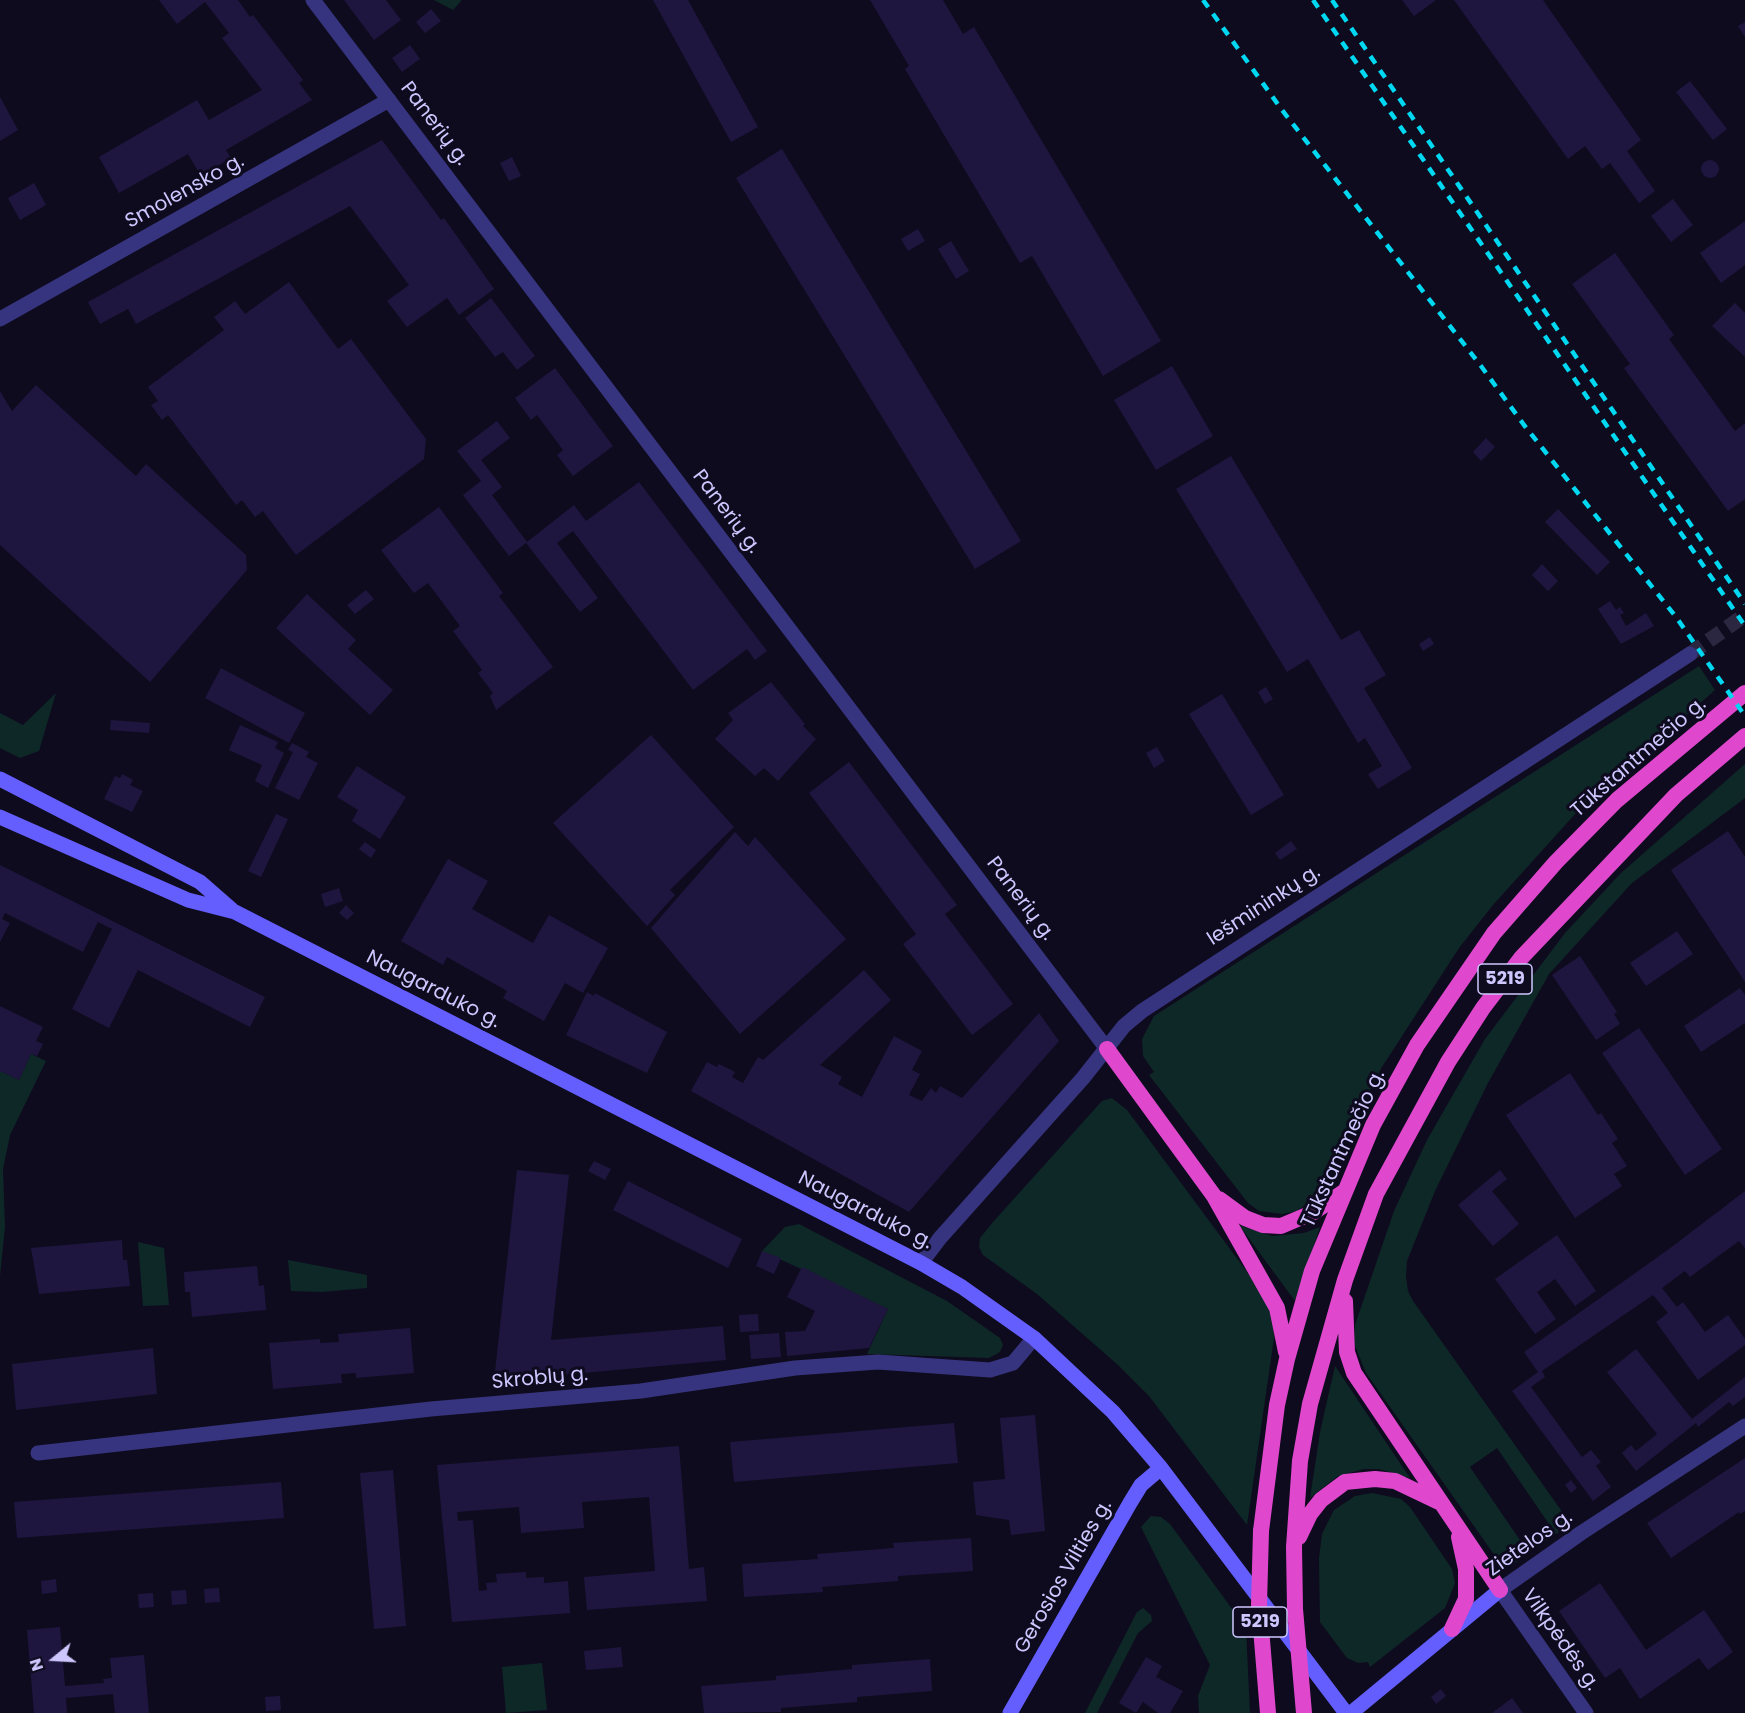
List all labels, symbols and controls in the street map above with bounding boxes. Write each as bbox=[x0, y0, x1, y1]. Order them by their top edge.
street label: Panerių g. bbox=[395, 77, 473, 171]
street label: Smolensko g. bbox=[122, 150, 248, 234]
street label: Panerių g. bbox=[687, 465, 765, 559]
street label: Tūkstantmečio g. bbox=[1567, 693, 1711, 823]
street label: Panerių g. bbox=[981, 852, 1059, 946]
street label: Iešmininkų g. bbox=[1203, 861, 1325, 951]
street label: Naugarduko g. bbox=[362, 946, 504, 1034]
road number: 5219 bbox=[1478, 964, 1532, 994]
street label: Tūkstantmečio g. bbox=[1297, 1066, 1391, 1232]
street label: Naugarduko g. bbox=[794, 1167, 936, 1255]
street label: Skroblų g. bbox=[491, 1363, 589, 1395]
street label: Gerosios Vilties g. bbox=[1010, 1496, 1118, 1658]
street label: Zietelos g. bbox=[1483, 1506, 1577, 1582]
street label: Vilkpėdės g. bbox=[1516, 1584, 1604, 1696]
road number: 5219 bbox=[1233, 1607, 1287, 1637]
north arrow bbox=[24, 1629, 84, 1689]
text: N bbox=[24, 1655, 49, 1674]

